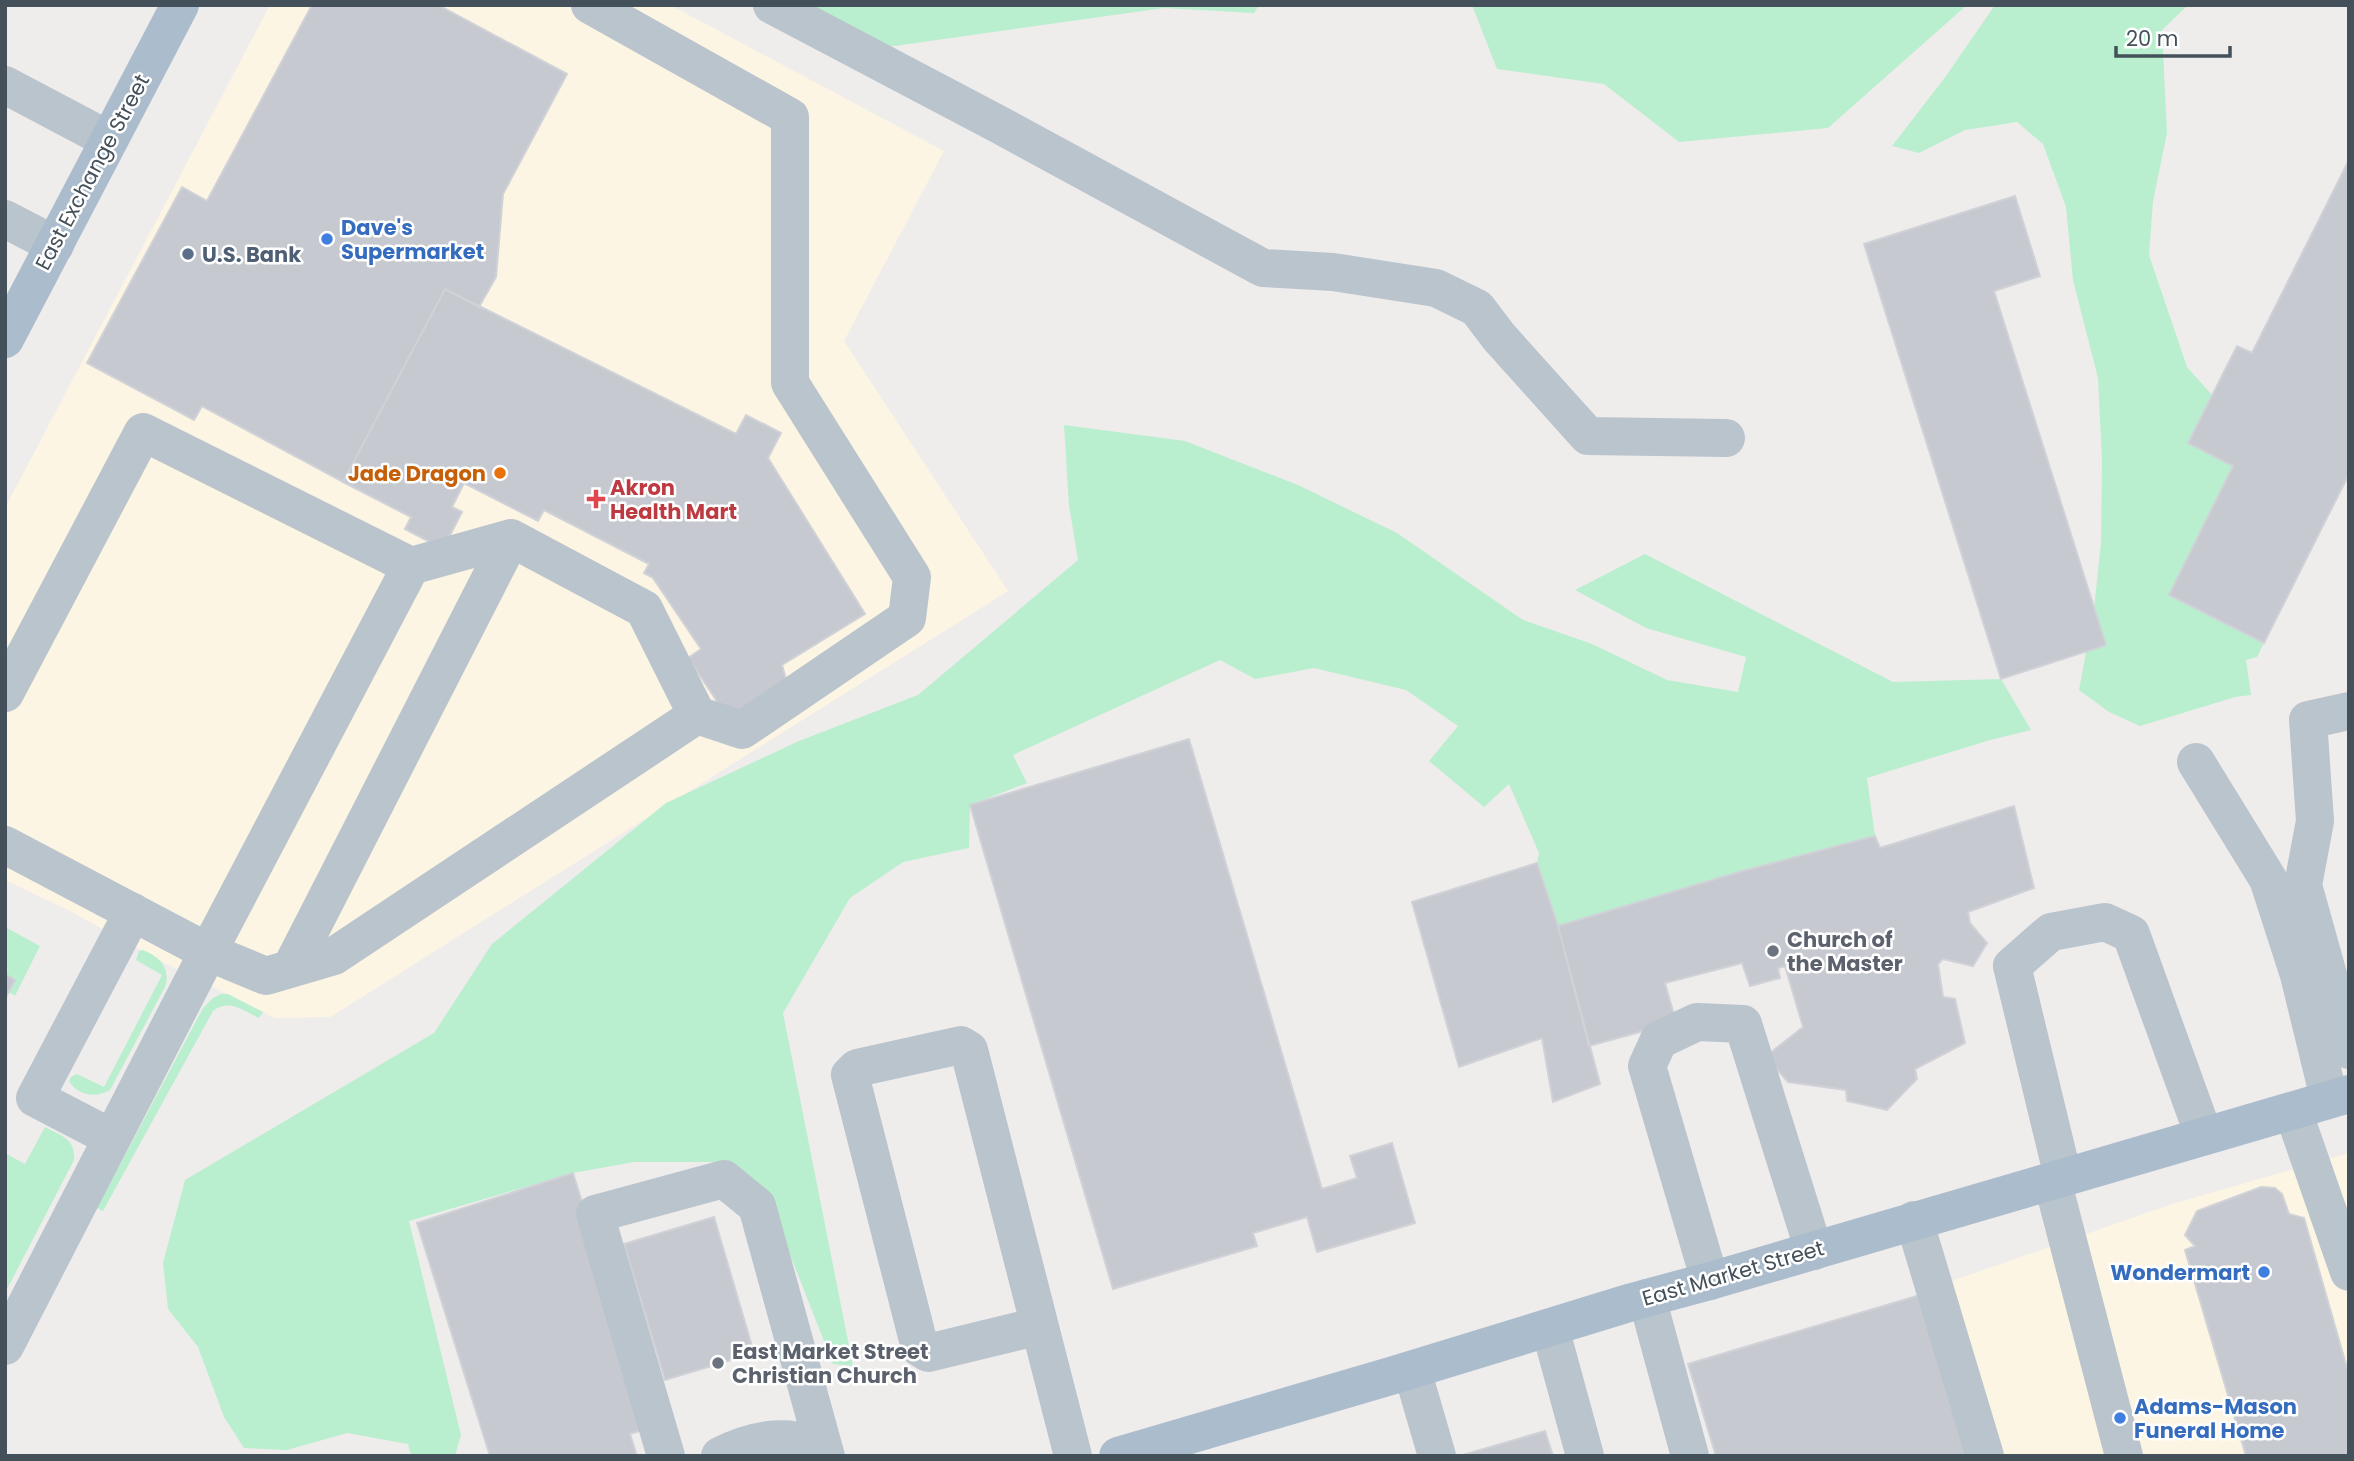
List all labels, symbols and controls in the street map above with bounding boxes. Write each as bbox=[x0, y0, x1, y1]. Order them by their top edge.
scale bar bbox=[2116, 14, 2230, 58]
text: 20 m bbox=[2126, 24, 2179, 53]
street label: East Exchange Street bbox=[28, 69, 156, 275]
place label: Dave's Supermarket bbox=[341, 213, 484, 266]
marker: Dave's Supermarket bbox=[319, 231, 335, 247]
place label: U.S. Bank bbox=[202, 240, 301, 269]
marker: U.S. Bank bbox=[180, 246, 196, 262]
place label: Jade Dragon bbox=[348, 459, 486, 488]
marker: Jade Dragon bbox=[492, 465, 508, 481]
place label: Akron Health Mart bbox=[610, 473, 737, 526]
marker: Akron Health Mart bbox=[588, 491, 604, 507]
place label: Church of the Master bbox=[1787, 925, 1903, 978]
marker: Church of the Master bbox=[1765, 943, 1781, 959]
street label: East Market Street bbox=[1639, 1233, 1827, 1313]
place label: Wondermart bbox=[2110, 1258, 2250, 1287]
marker: Wondermart bbox=[2256, 1264, 2272, 1280]
place label: East Market Street Christian Church bbox=[732, 1337, 929, 1390]
marker: East Market Street Christian Church bbox=[710, 1355, 726, 1371]
place label: Adams-Mason Funeral Home bbox=[2134, 1392, 2297, 1445]
marker: Adams-Mason Funeral Home bbox=[2112, 1410, 2128, 1426]

